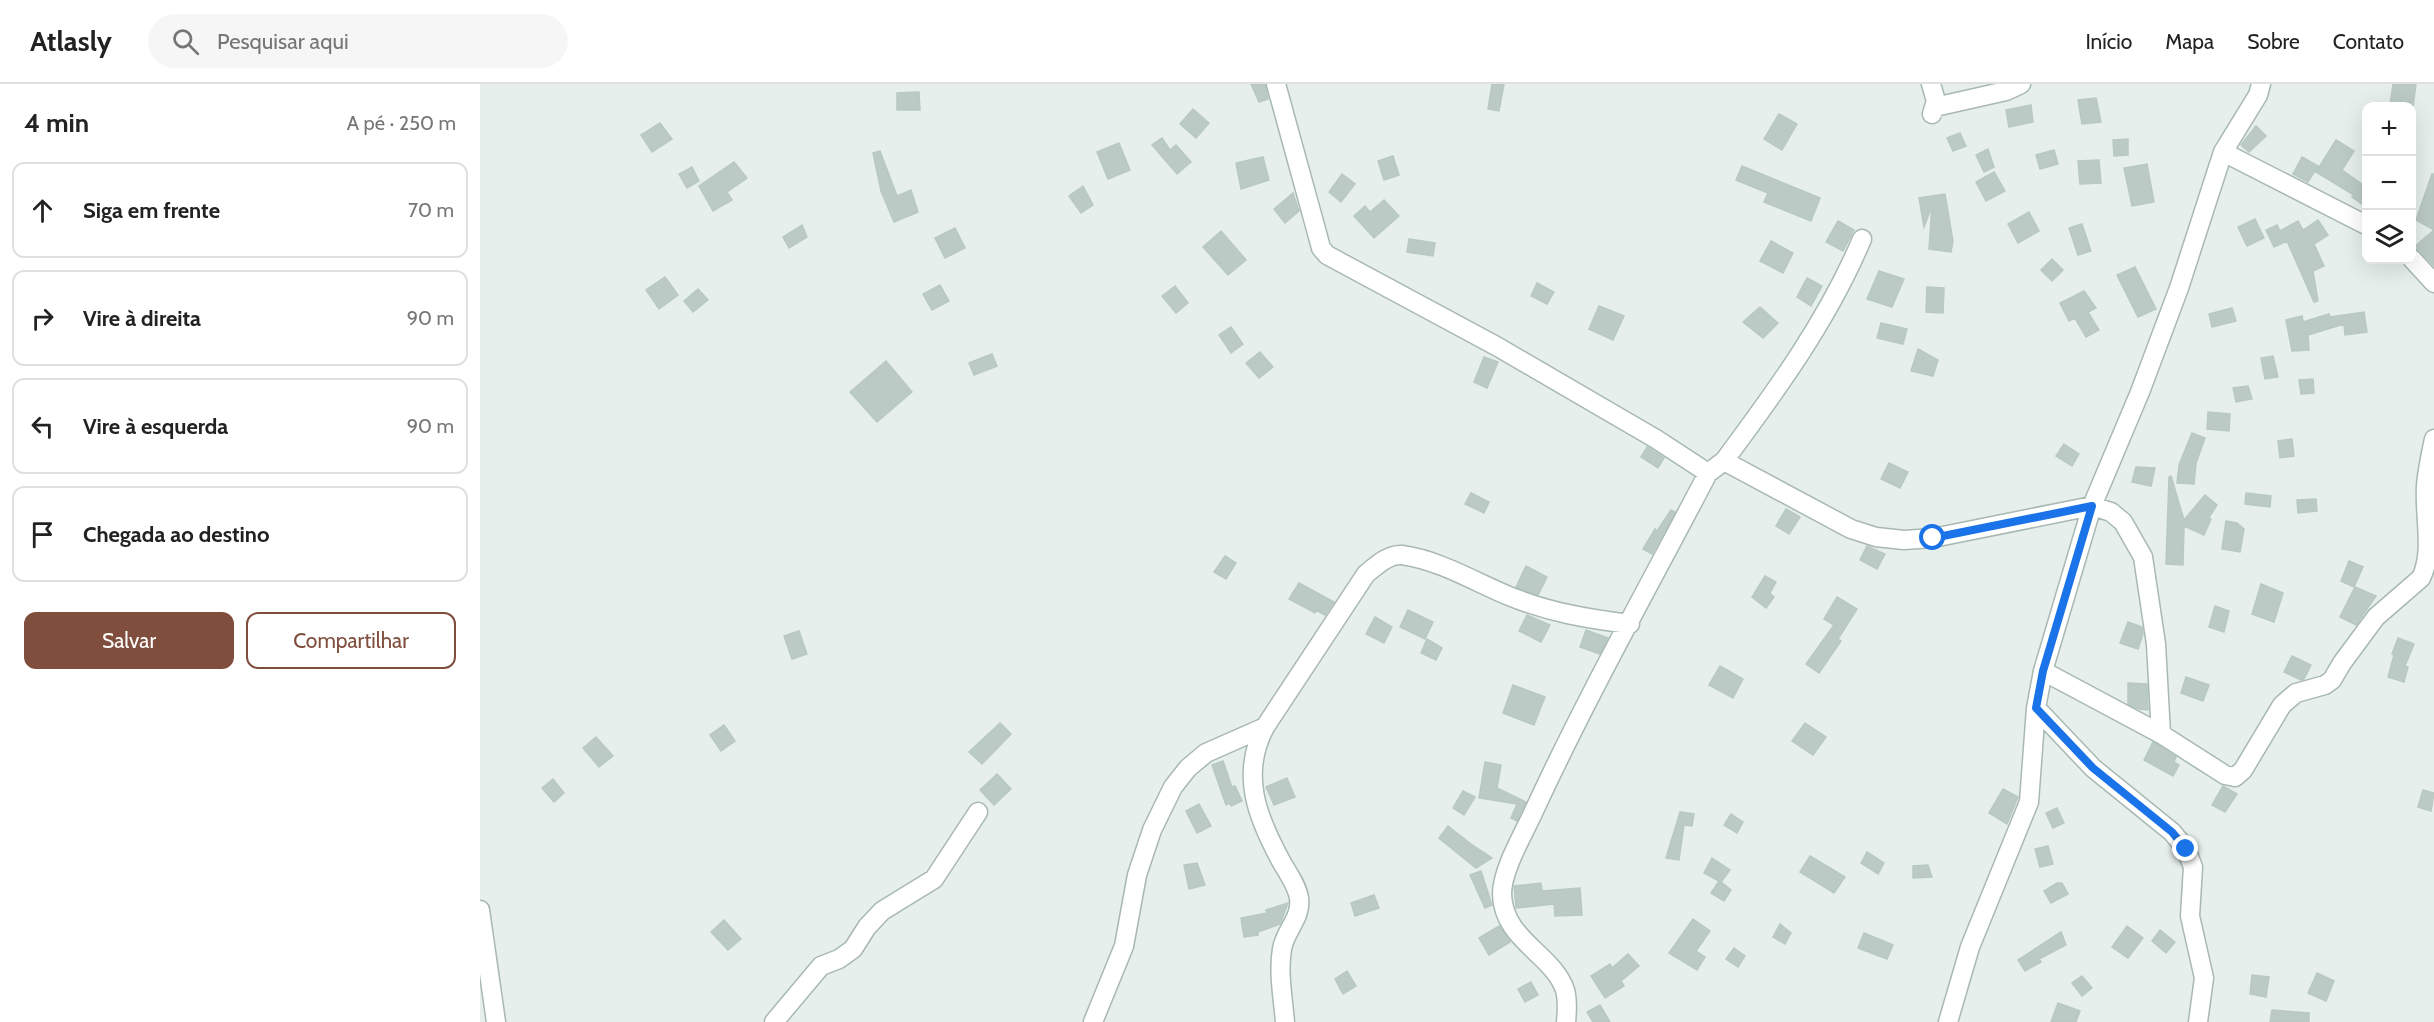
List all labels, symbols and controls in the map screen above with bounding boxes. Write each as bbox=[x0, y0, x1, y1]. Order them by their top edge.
search box bbox=[148, 14, 568, 68]
text: Atlasly bbox=[30, 24, 112, 58]
icon: search bbox=[169, 25, 202, 58]
text: Pesquisar aqui bbox=[217, 28, 349, 55]
text: Início bbox=[2085, 29, 2132, 54]
text: Mapa bbox=[2165, 29, 2214, 54]
text: Sobre bbox=[2247, 29, 2300, 54]
text: Contato bbox=[2333, 29, 2404, 54]
map controls bbox=[2362, 102, 2416, 264]
button: + bbox=[2362, 102, 2416, 156]
text: 4 min bbox=[24, 107, 89, 139]
text: A pé · 250 m bbox=[347, 111, 456, 135]
button: − bbox=[2362, 156, 2416, 210]
icon: ahead bbox=[26, 194, 59, 227]
text: Siga em frente bbox=[83, 197, 220, 224]
text: 70 m bbox=[408, 198, 454, 222]
button: layers bbox=[2362, 210, 2416, 264]
icon: right bbox=[26, 302, 59, 335]
text: Vire à direita bbox=[83, 305, 201, 332]
text: 90 m bbox=[407, 306, 454, 330]
icon: left bbox=[26, 410, 59, 443]
text: Vire à esquerda bbox=[83, 413, 228, 440]
text: 90 m bbox=[407, 414, 454, 438]
icon: arrive bbox=[26, 518, 59, 551]
text: Chegada ao destino bbox=[83, 521, 269, 548]
route start bbox=[1919, 524, 1945, 550]
button: Salvar bbox=[24, 612, 234, 669]
button: Compartilhar bbox=[246, 612, 456, 669]
route end bbox=[2172, 835, 2198, 861]

